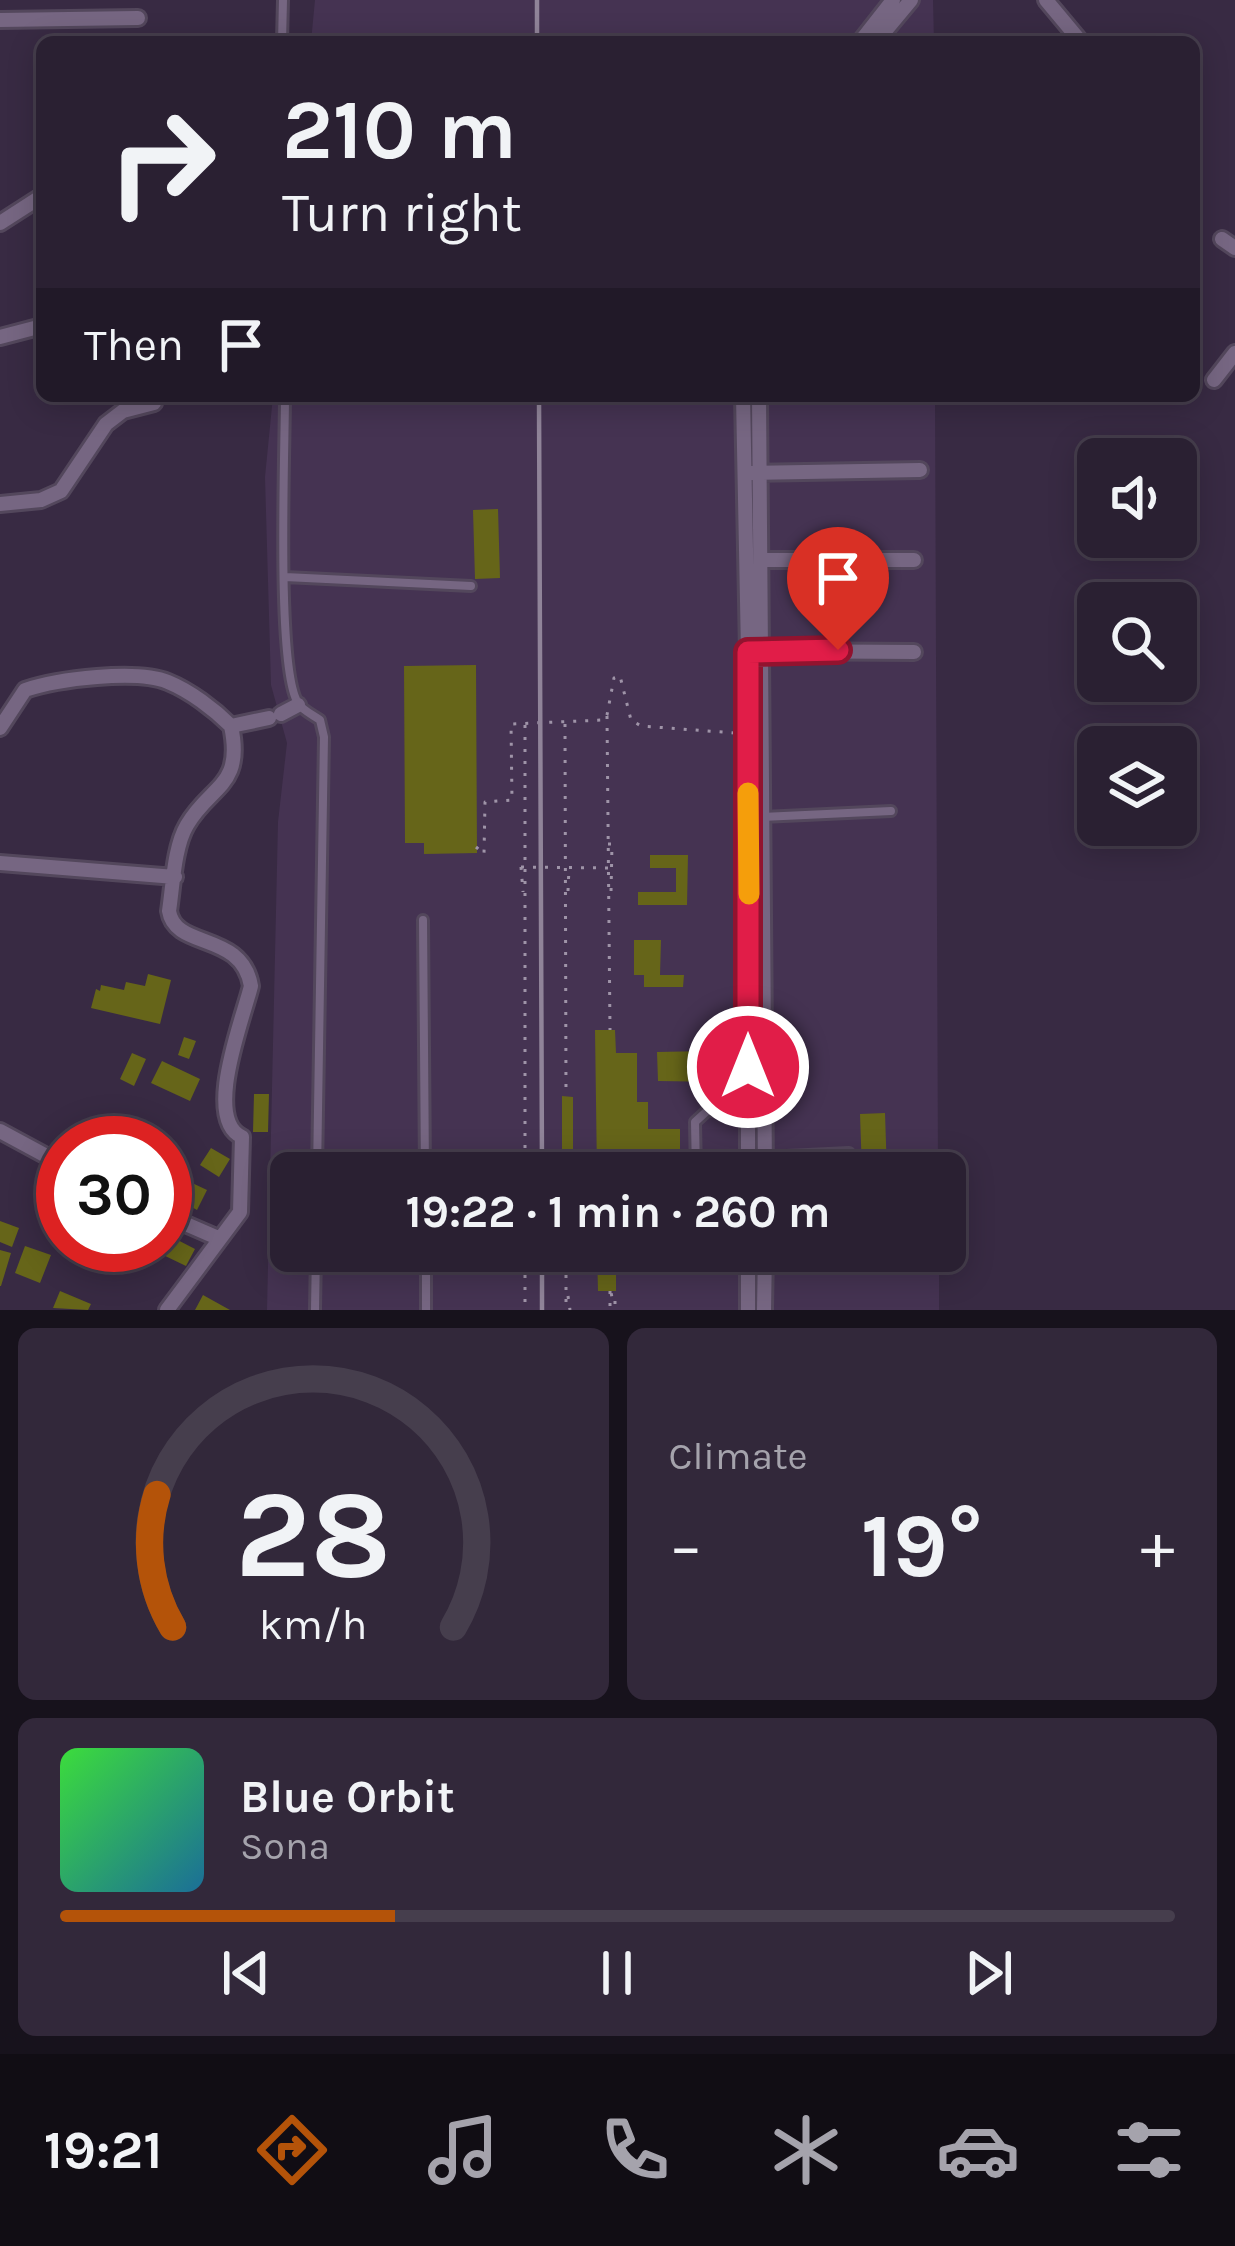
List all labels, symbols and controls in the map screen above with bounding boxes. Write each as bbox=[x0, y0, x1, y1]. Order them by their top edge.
text: 210 m bbox=[282, 81, 517, 179]
icon: right bbox=[84, 84, 240, 240]
text: Turn right bbox=[282, 181, 522, 245]
icon: arrive bbox=[208, 312, 274, 378]
text: Then bbox=[84, 319, 184, 371]
map controls bbox=[1077, 438, 1197, 846]
button: sound bbox=[1077, 438, 1197, 558]
pin bbox=[787, 527, 889, 650]
icon: arrive bbox=[805, 545, 871, 611]
button: search bbox=[1077, 582, 1197, 702]
button: layers bbox=[1077, 726, 1197, 846]
position arrow bbox=[685, 1004, 811, 1130]
speed limit sign: 30 bbox=[36, 1116, 192, 1272]
text: 19:22 · 1 min · 260 m bbox=[406, 1186, 830, 1238]
text: Climate bbox=[669, 1433, 808, 1479]
text: 28 bbox=[235, 1462, 391, 1607]
text: 19° bbox=[861, 1493, 983, 1599]
text: − bbox=[669, 1507, 703, 1585]
text: + bbox=[1140, 1507, 1175, 1585]
text: km/h bbox=[259, 1600, 368, 1650]
text: Blue Orbit bbox=[240, 1771, 455, 1823]
text: Sona bbox=[240, 1823, 330, 1869]
icon: previous bbox=[213, 1940, 279, 2006]
icon: pause bbox=[584, 1940, 650, 2006]
icon: next bbox=[956, 1940, 1022, 2006]
icon: directions bbox=[250, 2108, 334, 2192]
icon: music bbox=[421, 2108, 505, 2192]
icon: phone bbox=[593, 2108, 677, 2192]
icon: climate bbox=[764, 2108, 848, 2192]
icon: car bbox=[936, 2108, 1020, 2192]
icon: filters bbox=[1107, 2108, 1191, 2192]
text: 19:21 bbox=[44, 2118, 162, 2182]

